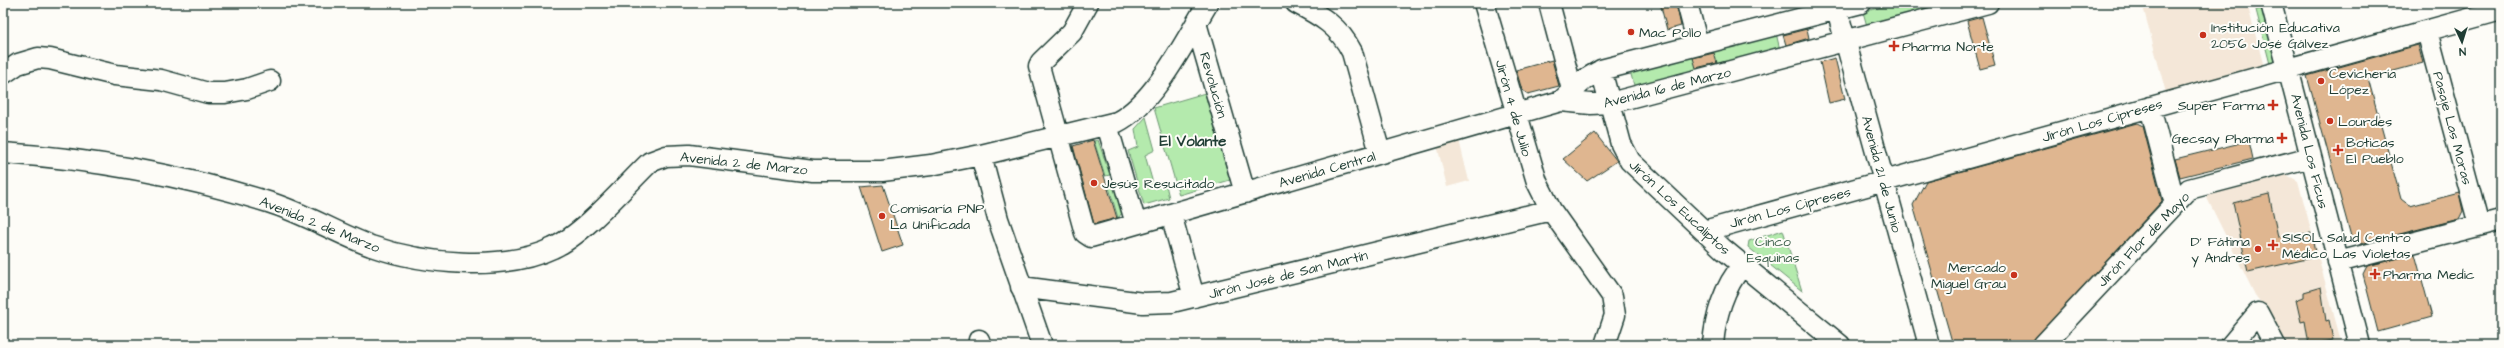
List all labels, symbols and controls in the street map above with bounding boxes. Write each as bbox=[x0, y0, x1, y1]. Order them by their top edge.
place label: Institución Educativa 2056 José Gálvez bbox=[2211, 18, 2340, 54]
north arrow bbox=[2442, 22, 2482, 62]
place label: Mac Pollo bbox=[1639, 23, 1701, 43]
marker: Mac Pollo bbox=[1626, 27, 1636, 37]
marker: Institución Educativa 2056 José Gálvez bbox=[2198, 30, 2208, 40]
place label: Pharma Norte bbox=[1902, 37, 1994, 57]
marker: Pharma Norte bbox=[1889, 41, 1899, 51]
text: N bbox=[2459, 44, 2467, 59]
street label: Revolución bbox=[1194, 50, 1232, 121]
street label: Jirón 4 de Julio bbox=[1490, 57, 1536, 159]
street label: Avenida 16 de Marzo bbox=[1601, 62, 1733, 113]
place label: Cevichería López bbox=[2329, 64, 2396, 100]
street label: Pasaje Las Moras bbox=[2427, 69, 2477, 187]
marker: Cevichería López bbox=[2316, 76, 2326, 86]
street label: Avenida Los Ficus bbox=[2285, 92, 2333, 211]
street label: Jirón Los Cipreses bbox=[2040, 94, 2165, 148]
place label: Super Farma bbox=[2178, 96, 2265, 116]
marker: Super Farma bbox=[2268, 100, 2278, 110]
place label: Lourdes bbox=[2338, 112, 2392, 132]
street label: Avenida 21 de Junio bbox=[1856, 114, 1906, 235]
marker: Lourdes bbox=[2325, 116, 2335, 126]
place label: Gecsay Pharma bbox=[2172, 129, 2274, 149]
district label: El Volante bbox=[1160, 131, 1226, 152]
marker: Gecsay Pharma bbox=[2277, 133, 2287, 143]
place label: Boticas El Pueblo bbox=[2346, 133, 2404, 169]
marker: Boticas El Pueblo bbox=[2333, 145, 2343, 155]
street label: Avenida 2 de Marzo bbox=[679, 147, 809, 181]
street label: Avenida Central bbox=[1276, 147, 1378, 193]
street label: Jirón Los Eucaliptos bbox=[1624, 155, 1734, 260]
place label: Jesús Resucitado bbox=[1102, 174, 1214, 194]
marker: Jesús Resucitado bbox=[1089, 178, 1099, 188]
street label: Jirón Los Cipreses bbox=[1727, 182, 1853, 234]
street label: Jirón Flor de Mayo bbox=[2093, 188, 2195, 292]
street label: Avenida 2 de Marzo bbox=[257, 192, 383, 258]
place label: Comisaría PNP La Unificada bbox=[890, 199, 984, 235]
marker: Comisaría PNP La Unificada bbox=[877, 211, 887, 221]
place label: SISOL Salud Centro Médico Las Violetas bbox=[2282, 228, 2411, 264]
park label: Cinco Esquinas bbox=[1747, 232, 1799, 268]
place label: D' Fátima y Andres bbox=[2190, 232, 2250, 268]
marker: SISOL Salud Centro Médico Las Violetas bbox=[2267, 239, 2279, 251]
marker: D' Fátima y Andres bbox=[2253, 244, 2263, 254]
street label: Jirón José de San Martín bbox=[1206, 245, 1370, 304]
place label: Mercado Miguel Grau bbox=[1931, 258, 2006, 294]
place label: Pharma Medic bbox=[2383, 265, 2475, 285]
marker: Pharma Medic bbox=[2370, 269, 2380, 279]
marker: Mercado Miguel Grau bbox=[2009, 270, 2019, 280]

